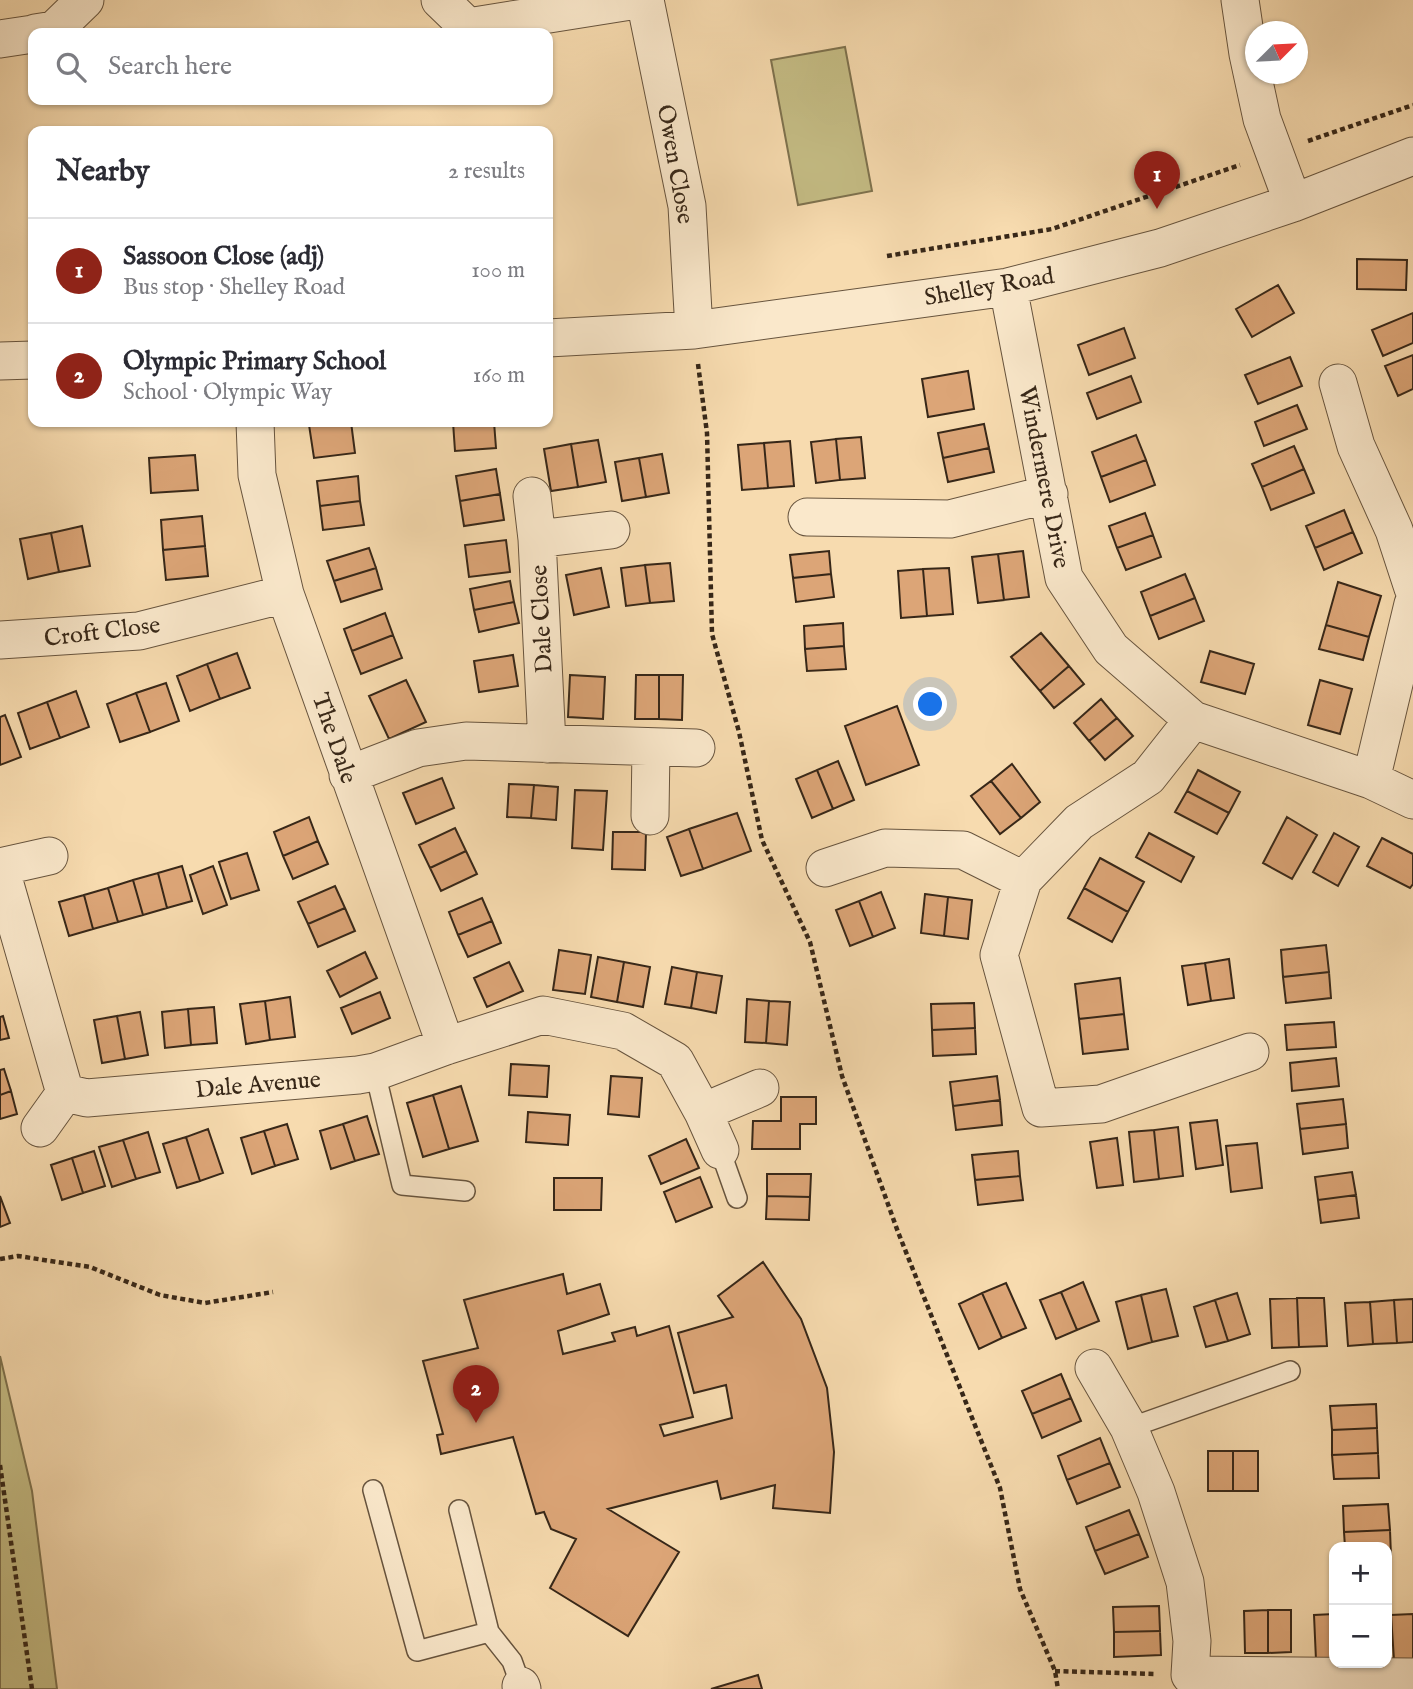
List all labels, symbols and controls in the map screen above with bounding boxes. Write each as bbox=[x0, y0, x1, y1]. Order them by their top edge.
north arrow bbox=[1245, 21, 1308, 84]
search box bbox=[28, 28, 553, 105]
icon: search bbox=[52, 48, 90, 86]
text: Search here bbox=[108, 50, 232, 83]
street label: Owen Close bbox=[649, 102, 700, 226]
pin: 1 bbox=[1134, 151, 1180, 209]
text: Nearby bbox=[56, 153, 149, 191]
text: 2 results bbox=[448, 157, 525, 186]
text: Sassoon Close (adj) bbox=[123, 240, 324, 273]
text: 1 bbox=[75, 256, 83, 285]
text: 100 m bbox=[471, 256, 525, 285]
street label: Shelley Road bbox=[922, 261, 1057, 314]
text: Bus stop · Shelley Road bbox=[123, 273, 345, 302]
text: Olympic Primary School bbox=[123, 345, 386, 378]
text: 2 bbox=[74, 361, 84, 390]
text: 160 m bbox=[473, 361, 525, 390]
text: School · Olympic Way bbox=[123, 378, 332, 407]
street label: Windermere Drive bbox=[1011, 383, 1076, 571]
street label: Dale Close bbox=[524, 564, 561, 674]
street label: Croft Close bbox=[42, 610, 162, 655]
your location bbox=[913, 687, 947, 721]
street label: The Dale bbox=[304, 689, 363, 788]
street label: Dale Avenue bbox=[194, 1065, 322, 1106]
pin: 2 bbox=[453, 1365, 499, 1423]
map controls bbox=[1329, 1542, 1392, 1668]
button: + bbox=[1329, 1542, 1392, 1605]
button: − bbox=[1329, 1605, 1392, 1668]

